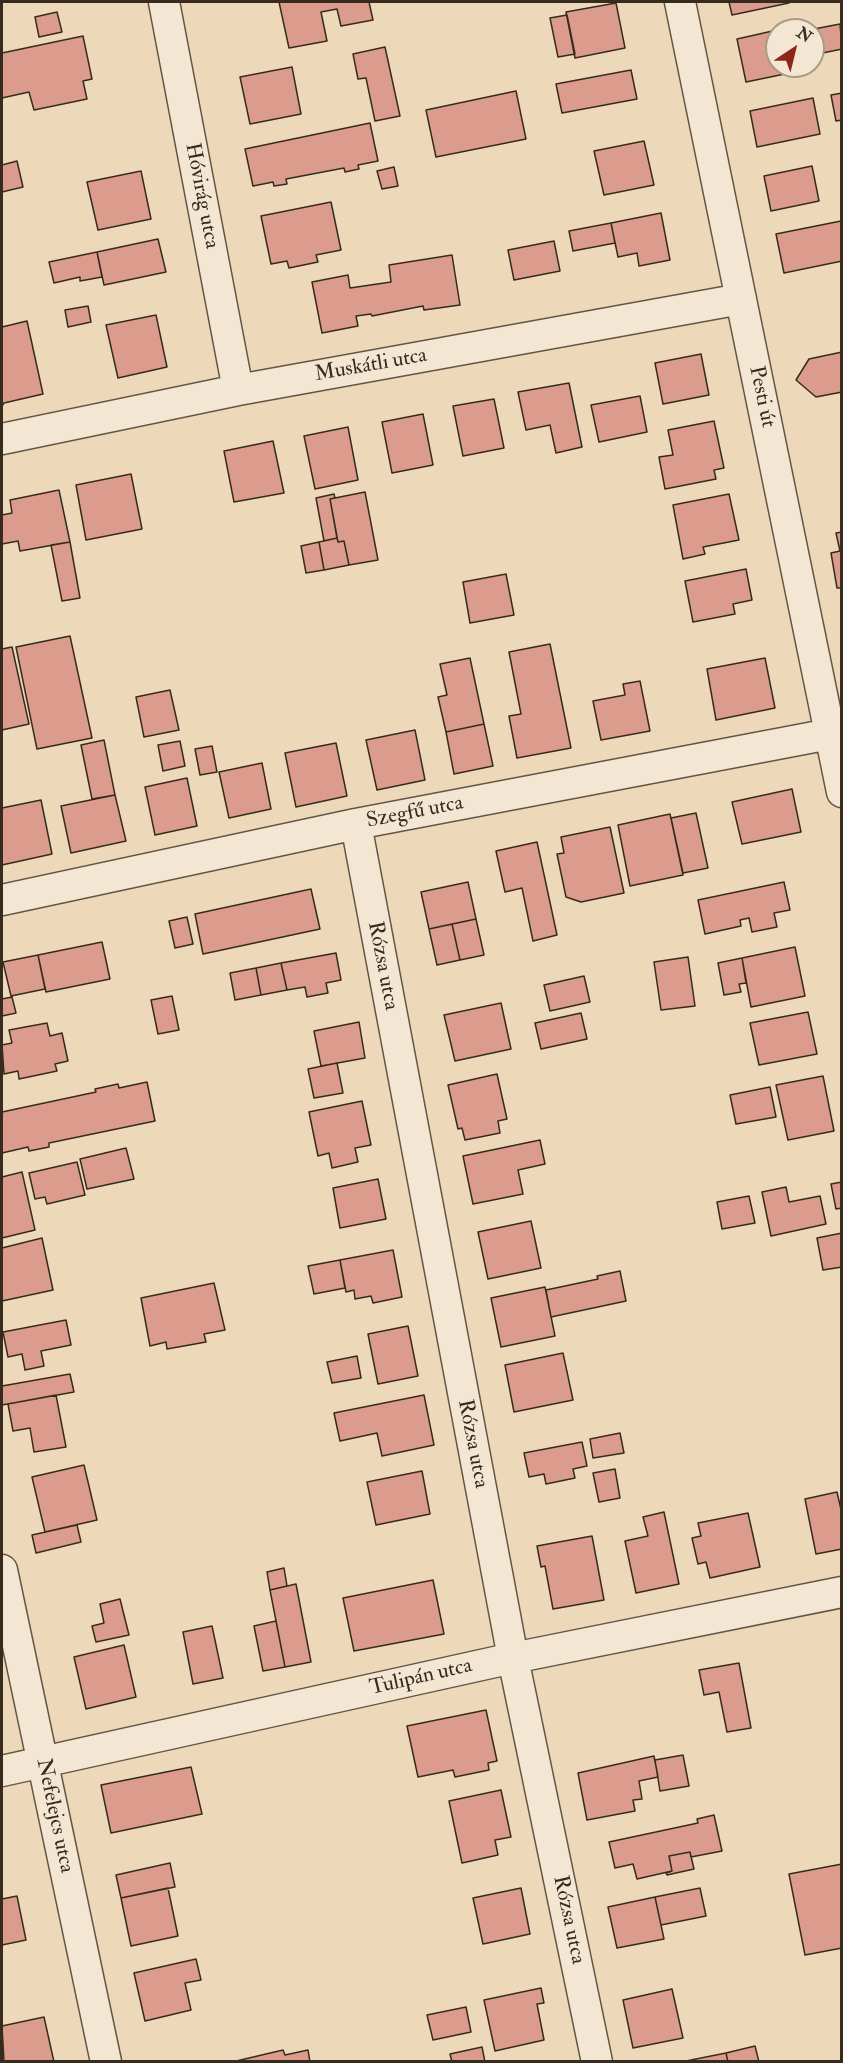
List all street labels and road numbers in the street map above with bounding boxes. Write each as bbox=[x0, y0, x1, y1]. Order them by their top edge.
street label: Hóvirág utca bbox=[178, 141, 224, 251]
street label: Muskátli utca bbox=[313, 344, 429, 388]
street label: Pesti út bbox=[742, 364, 780, 430]
street label: Szegfű utca bbox=[365, 791, 465, 835]
street label: Rózsa utca bbox=[361, 919, 403, 1013]
street label: Rózsa utca bbox=[451, 1397, 493, 1491]
street label: Tulipán utca bbox=[367, 1654, 475, 1702]
street label: Nefelejcs utca bbox=[30, 1757, 78, 1875]
street label: Rózsa utca bbox=[546, 1873, 590, 1967]

